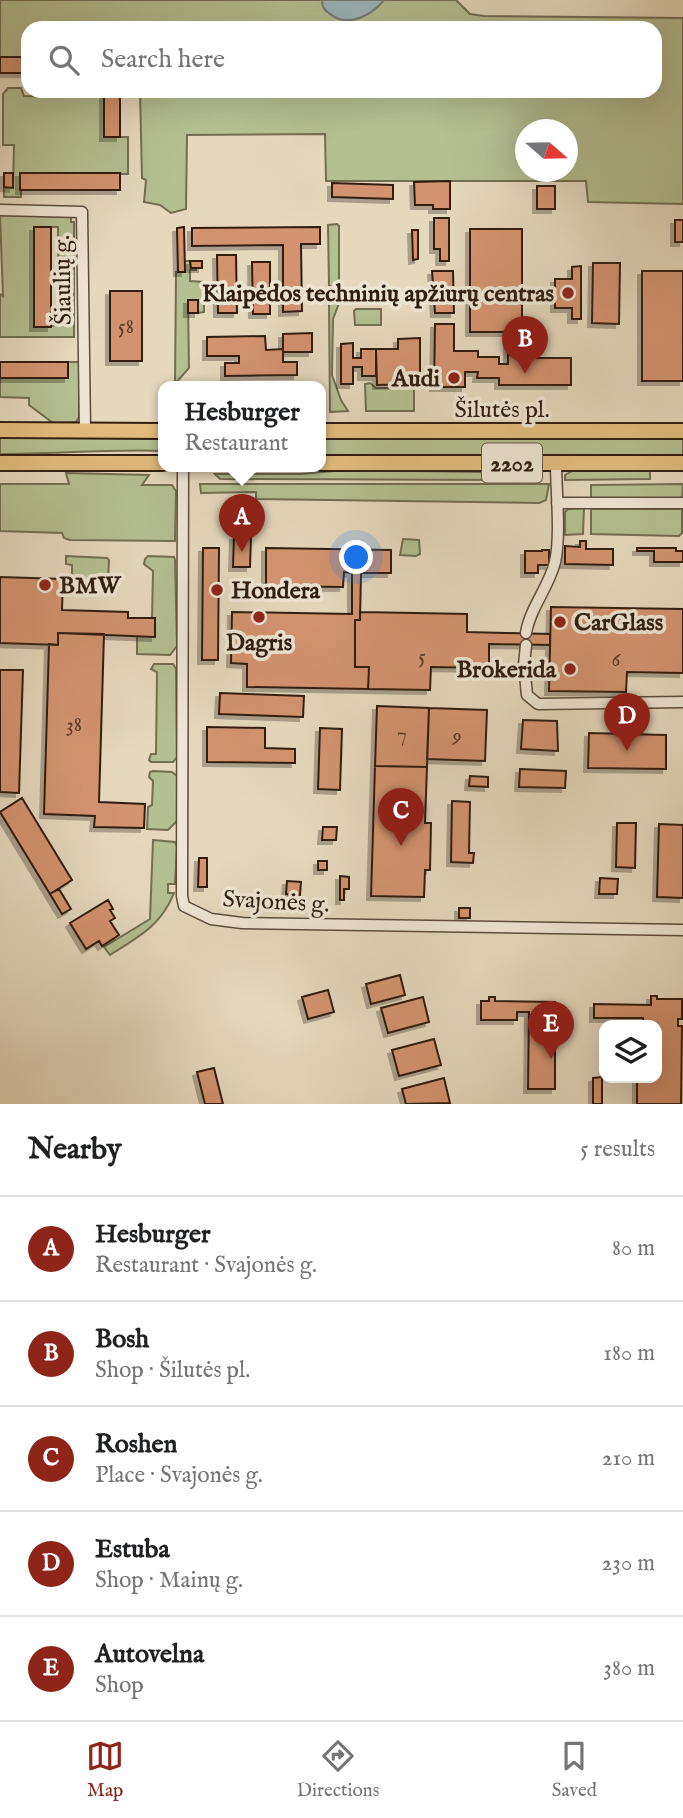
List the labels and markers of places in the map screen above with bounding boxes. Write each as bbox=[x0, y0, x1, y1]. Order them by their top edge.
place label: Klaipėdos techninių apžiurų centras bbox=[202, 279, 555, 310]
marker: Klaipėdos techninių apžiurų centras bbox=[560, 285, 576, 301]
pin: B bbox=[502, 316, 548, 374]
place label: Audi bbox=[391, 364, 441, 395]
marker: Audi bbox=[446, 370, 462, 386]
pin: A bbox=[219, 494, 265, 552]
place label: BMW bbox=[59, 571, 122, 602]
place label: Hondera bbox=[231, 576, 320, 607]
marker: BMW bbox=[37, 577, 53, 593]
marker: Hondera bbox=[209, 582, 225, 598]
place label: CarGlass bbox=[574, 608, 664, 639]
marker: Dagris bbox=[251, 609, 267, 625]
marker: CarGlass bbox=[552, 614, 568, 630]
place label: Dagris bbox=[226, 628, 293, 659]
place label: Brokerida bbox=[456, 655, 557, 686]
marker: Brokerida bbox=[562, 661, 578, 677]
pin: D bbox=[604, 693, 650, 751]
pin: C bbox=[378, 788, 424, 846]
pin: E bbox=[528, 1001, 574, 1059]

